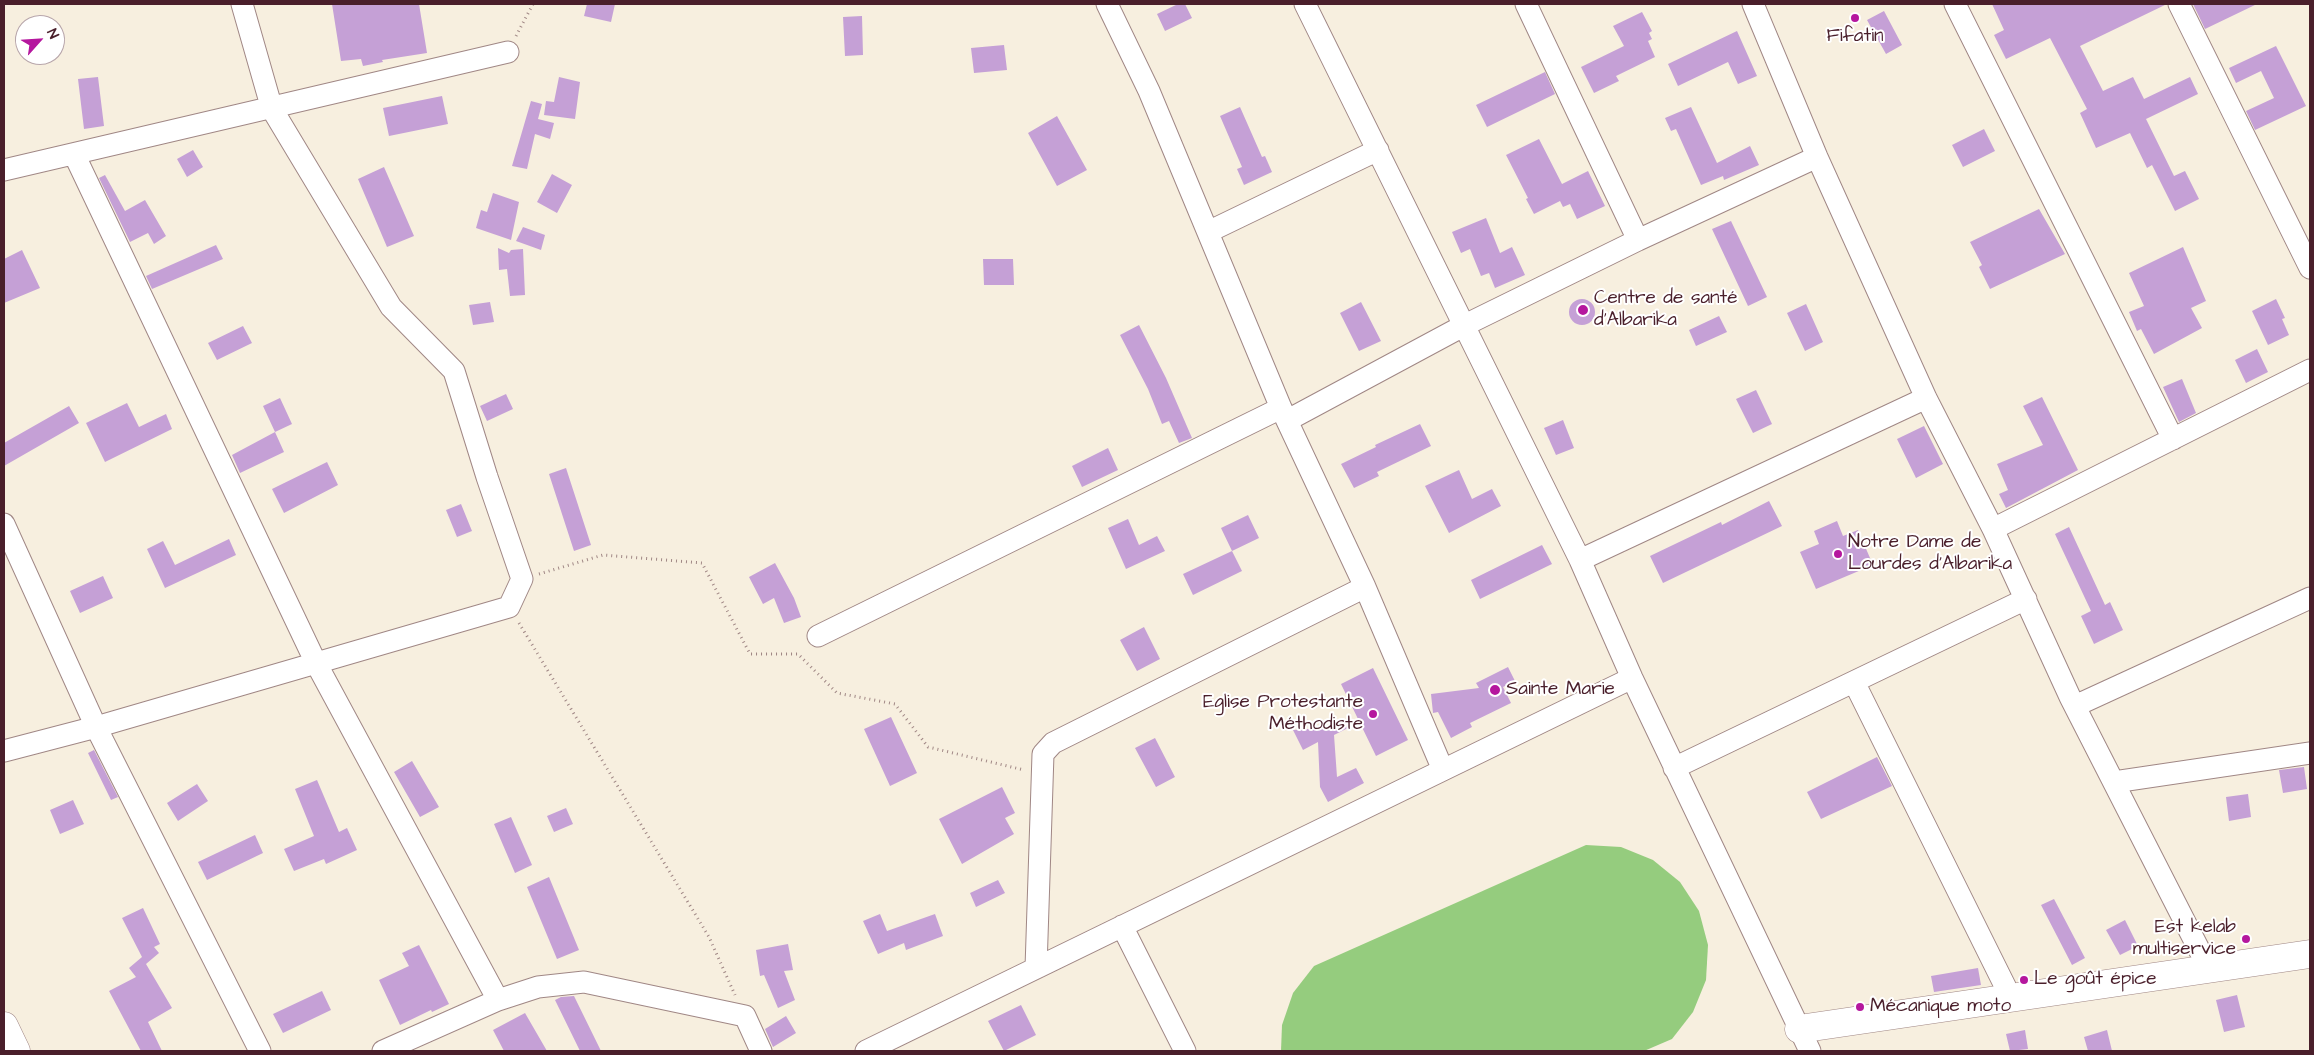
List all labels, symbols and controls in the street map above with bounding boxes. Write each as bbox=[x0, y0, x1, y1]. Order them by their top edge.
marker: Fifatin bbox=[1849, 12, 1861, 24]
north arrow bbox=[15, 15, 65, 65]
text: N bbox=[42, 26, 63, 42]
place label: Fifatin bbox=[1826, 26, 1884, 48]
place label: Centre de santé d'Albarika bbox=[1594, 288, 1738, 332]
marker: Centre de santé d'Albarika bbox=[1576, 303, 1590, 317]
place label: Notre Dame de Lourdes d'Albarika bbox=[1848, 532, 2012, 576]
marker: Notre Dame de Lourdes d'Albarika bbox=[1832, 548, 1844, 560]
place label: Sainte Marie bbox=[1506, 679, 1615, 701]
marker: Sainte Marie bbox=[1488, 683, 1502, 697]
place label: Eglise Protestante Méthodiste bbox=[1203, 692, 1363, 736]
marker: Eglise Protestante Méthodiste bbox=[1367, 708, 1379, 720]
place label: Est kelab multiservice bbox=[2133, 917, 2236, 961]
marker: Est kelab multiservice bbox=[2240, 933, 2252, 945]
place label: Le goût épice bbox=[2034, 969, 2156, 991]
marker: Le goût épice bbox=[2018, 974, 2030, 986]
place label: Mécanique moto bbox=[1870, 996, 2011, 1018]
marker: Mécanique moto bbox=[1854, 1001, 1866, 1013]

